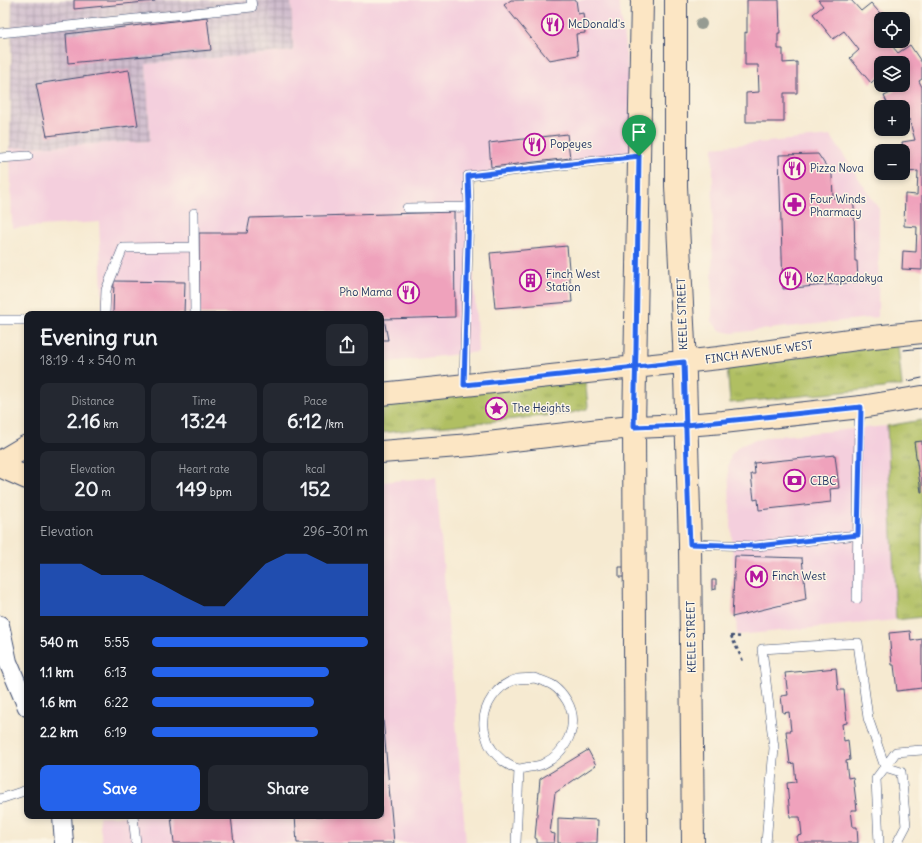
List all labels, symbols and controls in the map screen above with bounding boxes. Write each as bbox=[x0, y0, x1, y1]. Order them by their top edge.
restaurant icon: McDonald's bbox=[539, 11, 565, 37]
map controls bbox=[874, 12, 910, 180]
button: locate bbox=[874, 12, 910, 48]
place label: McDonald's bbox=[568, 17, 625, 31]
button: layers bbox=[874, 56, 910, 92]
button: + bbox=[874, 100, 910, 136]
pin bbox=[622, 115, 656, 156]
icon: arrive bbox=[628, 121, 650, 143]
restaurant icon: Popeyes bbox=[522, 131, 548, 157]
place label: Popeyes bbox=[550, 137, 592, 151]
button: − bbox=[874, 144, 910, 180]
restaurant icon: Pizza Nova bbox=[781, 155, 807, 181]
place label: Pizza Nova bbox=[810, 161, 864, 175]
pharmacy icon: Four Winds Pharmacy bbox=[782, 192, 808, 218]
place label: Four Winds Pharmacy bbox=[810, 192, 866, 219]
restaurant icon: Koz Kapadokya bbox=[777, 265, 803, 291]
building icon: Finch West Station bbox=[518, 267, 544, 293]
place label: Finch West Station bbox=[546, 267, 600, 294]
place label: Koz Kapadokya bbox=[806, 271, 883, 285]
street label: KEELE STREET bbox=[674, 277, 690, 350]
restaurant icon: Pho Mama bbox=[395, 279, 421, 305]
place label: Pho Mama bbox=[339, 285, 392, 299]
text: Evening run bbox=[40, 323, 158, 351]
button: share bbox=[326, 324, 368, 366]
street label: FINCH AVENUE WEST bbox=[704, 337, 814, 367]
text: 18:19 · 4 × 540 m bbox=[40, 352, 136, 369]
text: Distance bbox=[71, 394, 114, 408]
text: Time bbox=[192, 394, 216, 408]
text: Pace bbox=[303, 394, 327, 408]
place icon: The Heights bbox=[484, 395, 510, 421]
place label: The Heights bbox=[512, 401, 570, 415]
text: 2.16 bbox=[67, 408, 101, 433]
text: 13:24 bbox=[181, 408, 227, 433]
text: 6:12 bbox=[287, 408, 322, 433]
text: km bbox=[101, 417, 118, 431]
text: /km bbox=[322, 417, 344, 431]
text: Elevation bbox=[70, 462, 115, 476]
text: Heart rate bbox=[178, 462, 230, 476]
text: kcal bbox=[305, 462, 325, 476]
bank icon: CIBC bbox=[782, 468, 808, 494]
place label: CIBC bbox=[810, 474, 836, 488]
text: 20 bbox=[74, 476, 99, 501]
text: 149 bbox=[176, 476, 207, 501]
text: 152 bbox=[300, 476, 331, 501]
text: m bbox=[99, 485, 111, 499]
text: bpm bbox=[207, 485, 232, 499]
text: Elevation bbox=[40, 523, 93, 540]
text: 296–301 m bbox=[303, 523, 368, 540]
metro station icon: Finch West bbox=[744, 563, 770, 589]
place label: Finch West bbox=[772, 569, 826, 583]
street label: KEELE STREET bbox=[683, 601, 699, 673]
text: 540 m bbox=[40, 634, 78, 651]
text: 5:55 bbox=[104, 634, 129, 651]
text: 1.1 km bbox=[40, 664, 74, 681]
text: 6:13 bbox=[104, 664, 127, 681]
text: 1.6 km bbox=[40, 694, 76, 711]
text: 6:22 bbox=[104, 694, 129, 711]
text: 2.2 km bbox=[40, 724, 78, 741]
text: 6:19 bbox=[104, 724, 127, 741]
button: Save bbox=[40, 765, 200, 811]
button: Share bbox=[208, 765, 368, 811]

